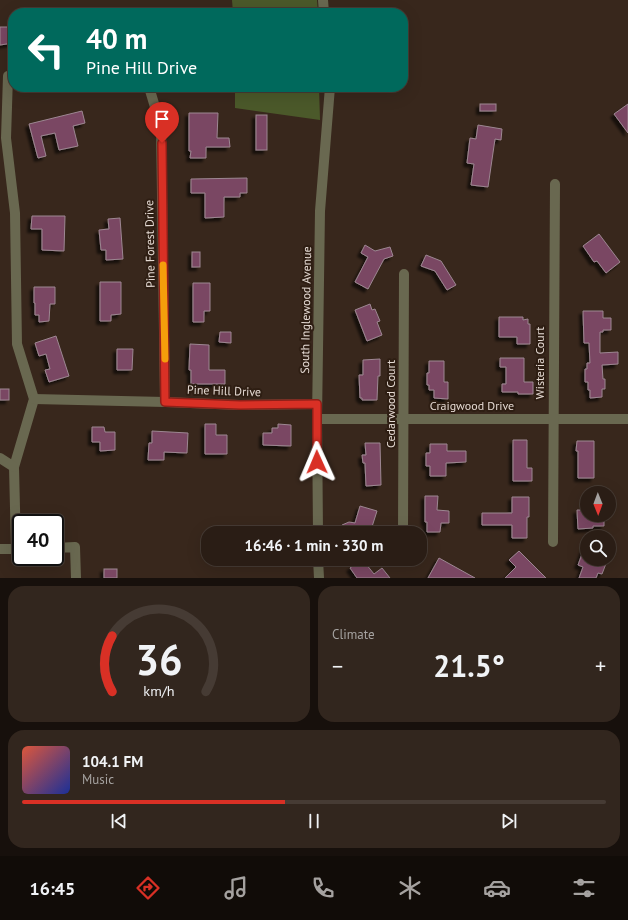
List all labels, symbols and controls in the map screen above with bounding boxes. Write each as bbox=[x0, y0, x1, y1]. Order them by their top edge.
text: 40 m bbox=[86, 20, 147, 57]
icon: left bbox=[20, 24, 72, 76]
text: Pine Hill Drive bbox=[86, 56, 197, 79]
pin bbox=[145, 102, 179, 143]
icon: arrive bbox=[151, 108, 173, 130]
street label: Pine Forest Drive bbox=[141, 200, 158, 288]
street label: South Inglewood Avenue bbox=[297, 246, 314, 374]
street label: Wisteria Court bbox=[532, 327, 547, 399]
street label: Cedarwood Court bbox=[383, 360, 398, 448]
street label: Pine Hill Drive bbox=[187, 382, 261, 399]
street label: Craigwood Drive bbox=[430, 398, 514, 413]
position arrow bbox=[296, 441, 338, 483]
north arrow bbox=[580, 486, 616, 522]
map controls bbox=[580, 486, 616, 566]
speed limit sign: 40 bbox=[12, 514, 64, 566]
button: search bbox=[580, 530, 616, 566]
text: 16:46 · 1 min · 330 m bbox=[245, 536, 383, 555]
text: Climate bbox=[332, 626, 375, 643]
text: 36 bbox=[135, 633, 183, 686]
text: 21.5° bbox=[433, 646, 505, 685]
text: − bbox=[332, 652, 343, 680]
text: + bbox=[595, 652, 606, 680]
text: km/h bbox=[143, 681, 175, 700]
text: 104.1 FM bbox=[82, 752, 143, 771]
text: Music bbox=[82, 771, 114, 788]
icon: previous bbox=[108, 810, 130, 832]
icon: pause bbox=[303, 810, 325, 832]
icon: next bbox=[498, 810, 520, 832]
icon: directions bbox=[134, 874, 162, 902]
icon: music bbox=[222, 874, 250, 902]
icon: phone bbox=[309, 874, 337, 902]
icon: climate bbox=[396, 874, 424, 902]
icon: car bbox=[483, 874, 511, 902]
icon: filters bbox=[570, 874, 598, 902]
text: 16:45 bbox=[30, 877, 75, 900]

